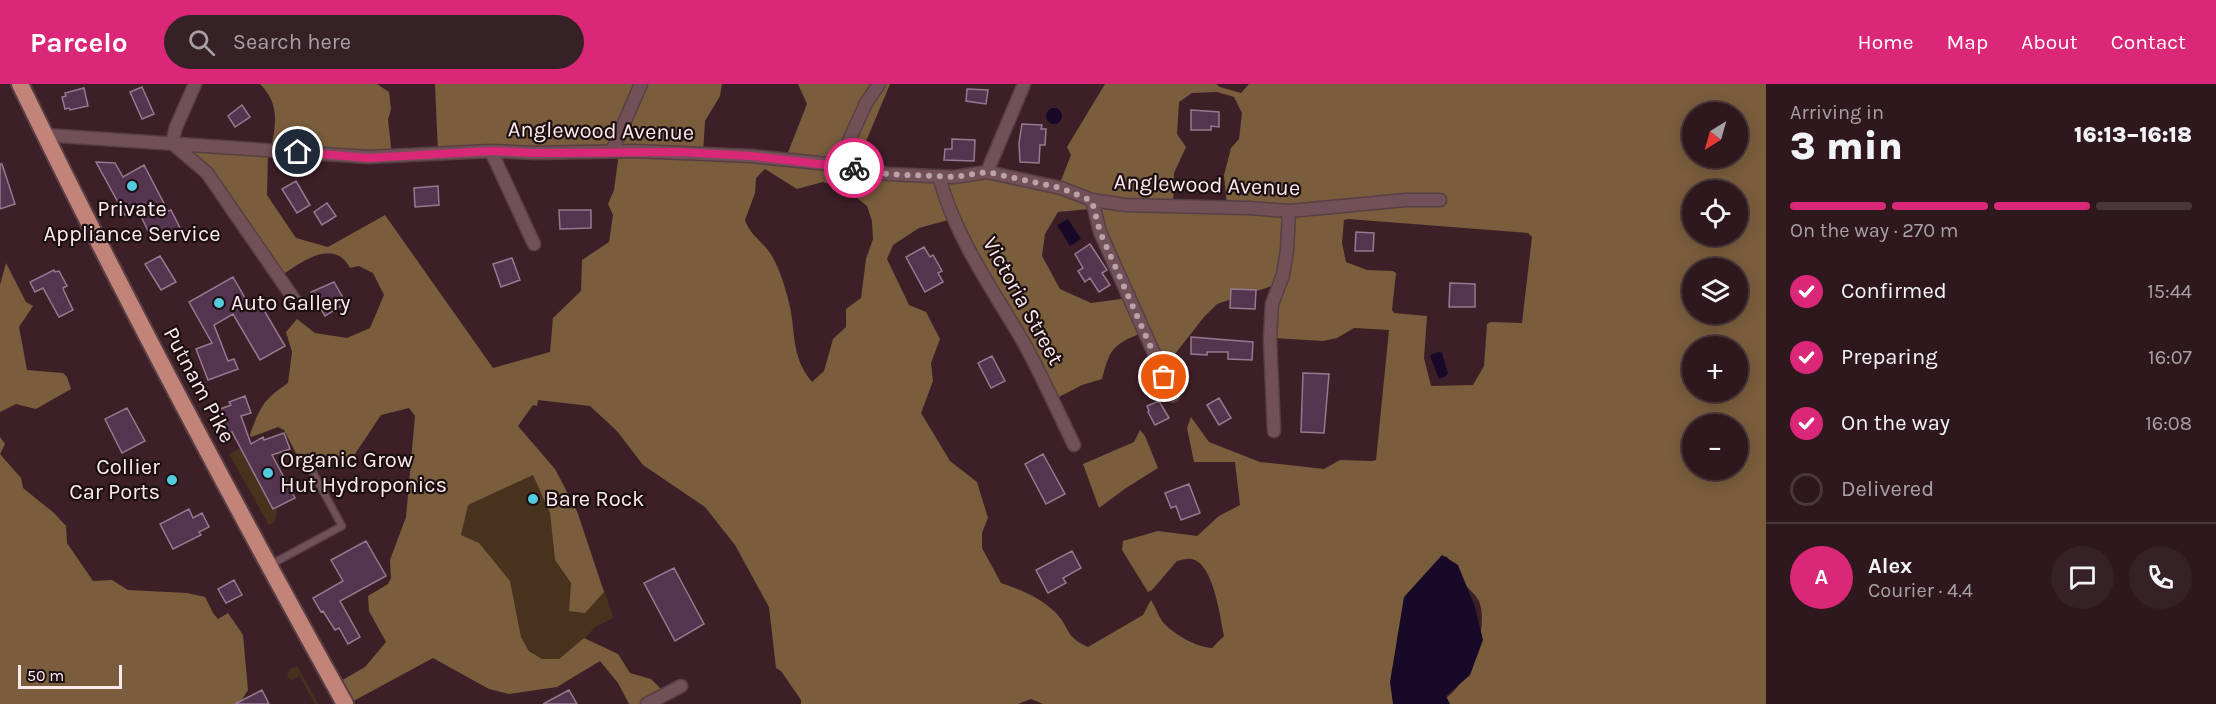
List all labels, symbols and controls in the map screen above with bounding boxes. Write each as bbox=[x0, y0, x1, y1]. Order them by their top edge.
search box bbox=[164, 15, 584, 69]
text: Parcelo bbox=[30, 26, 128, 59]
icon: search bbox=[185, 26, 218, 59]
text: Search here bbox=[233, 29, 351, 55]
text: Home bbox=[1858, 30, 1914, 54]
text: Map bbox=[1947, 30, 1988, 54]
text: About bbox=[2021, 30, 2078, 54]
text: Contact bbox=[2111, 30, 2186, 54]
text: Arriving in bbox=[1790, 101, 1884, 124]
north arrow bbox=[1682, 102, 1748, 168]
map controls bbox=[1682, 102, 1748, 480]
street label: Anglewood Avenue bbox=[508, 116, 694, 146]
text: 16:13–16:18 bbox=[2074, 122, 2192, 148]
text: 3 min bbox=[1790, 123, 1903, 169]
pin bbox=[272, 126, 323, 177]
icon: home bbox=[281, 135, 314, 168]
courier bbox=[824, 138, 884, 198]
icon: bike bbox=[838, 152, 871, 185]
street label: Anglewood Avenue bbox=[1113, 169, 1301, 201]
marker: Private Appliance Service bbox=[125, 179, 139, 193]
button: locate bbox=[1682, 180, 1748, 246]
place label: Private Appliance Service bbox=[43, 196, 221, 247]
text: On the way · 270 m bbox=[1790, 219, 1959, 242]
street label: Victoria Street bbox=[977, 232, 1069, 370]
button: layers bbox=[1682, 258, 1748, 324]
icon: check bbox=[1790, 275, 1823, 308]
text: Confirmed bbox=[1841, 278, 1947, 304]
text: 15:44 bbox=[2147, 280, 2192, 303]
place label: Auto Gallery bbox=[231, 290, 351, 316]
marker: Auto Gallery bbox=[212, 296, 226, 310]
street label: Putnam Pike bbox=[158, 323, 240, 447]
button: + bbox=[1682, 336, 1748, 402]
icon: check bbox=[1790, 341, 1823, 374]
text: Preparing bbox=[1841, 344, 1938, 370]
text: 16:07 bbox=[2148, 346, 2192, 369]
pin bbox=[1138, 351, 1189, 402]
icon: bag bbox=[1147, 360, 1180, 393]
icon: check bbox=[1790, 407, 1823, 440]
text: On the way bbox=[1841, 410, 1950, 436]
text: 16:08 bbox=[2145, 412, 2192, 435]
button: − bbox=[1682, 414, 1748, 480]
place label: Organic Grow Hut Hydroponics bbox=[280, 447, 447, 498]
place label: Collier Car Ports bbox=[69, 454, 160, 505]
marker: Organic Grow Hut Hydroponics bbox=[261, 466, 275, 480]
marker: Collier Car Ports bbox=[165, 473, 179, 487]
text: Delivered bbox=[1841, 476, 1934, 502]
place label: Bare Rock bbox=[545, 486, 645, 512]
marker: Bare Rock bbox=[526, 492, 540, 506]
button: chat bbox=[2051, 546, 2114, 609]
button: phone bbox=[2129, 546, 2192, 609]
text: Alex bbox=[1868, 553, 1912, 579]
text: A bbox=[1815, 564, 1828, 590]
text: Courier · 4.4 bbox=[1868, 579, 1973, 602]
scale bar bbox=[18, 662, 122, 690]
text: 50 m bbox=[27, 666, 64, 685]

